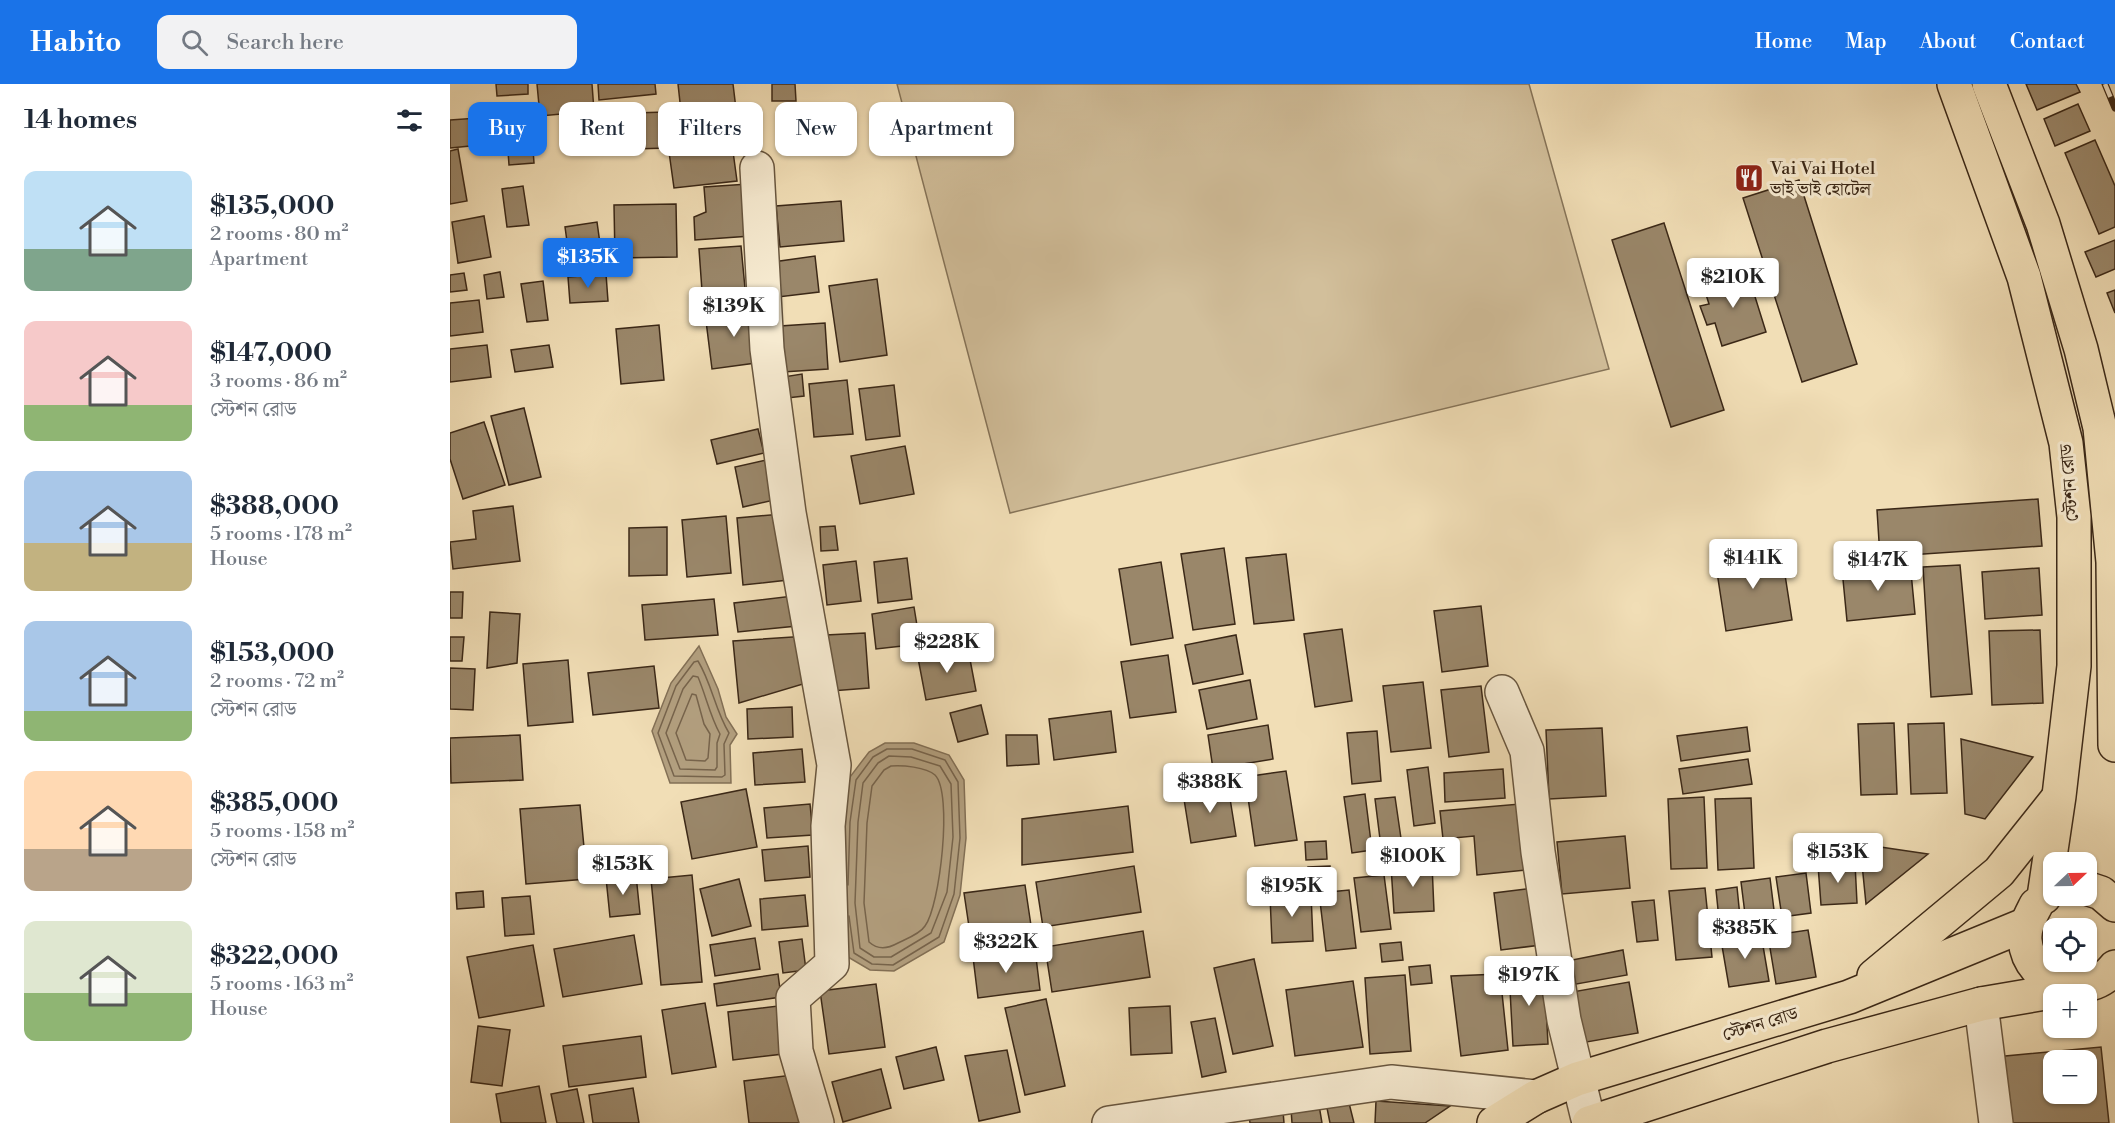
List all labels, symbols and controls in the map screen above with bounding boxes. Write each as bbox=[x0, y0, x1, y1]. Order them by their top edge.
search box bbox=[157, 15, 577, 69]
text: Habito bbox=[30, 25, 121, 60]
icon: search bbox=[178, 26, 211, 59]
text: Search here bbox=[226, 29, 344, 56]
text: Home bbox=[1755, 29, 1812, 55]
text: Map bbox=[1845, 29, 1887, 55]
text: About bbox=[1920, 29, 1977, 55]
text: Contact bbox=[2010, 29, 2085, 55]
chip: Buy bbox=[468, 102, 547, 156]
chip: Rent bbox=[559, 102, 646, 156]
chip: Filters bbox=[658, 102, 763, 156]
chip: New bbox=[775, 102, 857, 156]
chip: Apartment bbox=[869, 102, 1014, 156]
text: 14 homes bbox=[24, 104, 137, 136]
icon: filters bbox=[393, 104, 426, 137]
place label: Vai Vai Hotel ভাই ভাই হোটেল bbox=[1769, 157, 1876, 201]
restaurant icon: Vai Vai Hotel ভাই ভাই হোটেল bbox=[1733, 162, 1765, 194]
text: $135,000 bbox=[210, 190, 334, 222]
icon: home bbox=[72, 195, 144, 267]
text: 2 rooms · 80 m² bbox=[210, 222, 348, 247]
pin: $135K bbox=[546, 238, 630, 289]
text: $135K bbox=[557, 245, 619, 270]
text: Apartment bbox=[210, 247, 308, 272]
pin: $210K bbox=[1691, 258, 1775, 309]
text: $210K bbox=[1701, 265, 1765, 290]
pin: $139K bbox=[692, 287, 776, 338]
text: $139K bbox=[703, 294, 765, 319]
text: $147,000 bbox=[210, 337, 332, 369]
icon: home bbox=[72, 345, 144, 417]
text: 3 rooms · 86 m² bbox=[210, 369, 347, 394]
text: স্টেশন রোড bbox=[210, 398, 296, 423]
street label: স্টেশন রোড bbox=[2055, 442, 2084, 523]
text: $388,000 bbox=[210, 490, 339, 522]
icon: home bbox=[72, 495, 144, 567]
text: 5 rooms · 178 m² bbox=[210, 522, 352, 547]
pin: $141K bbox=[1711, 539, 1795, 590]
pin: $147K bbox=[1836, 541, 1920, 592]
text: $141K bbox=[1723, 546, 1783, 571]
text: House bbox=[210, 547, 268, 572]
text: $147K bbox=[1847, 548, 1909, 573]
pin: $228K bbox=[905, 623, 989, 674]
text: $228K bbox=[914, 630, 980, 655]
text: $153,000 bbox=[210, 637, 334, 669]
icon: home bbox=[72, 645, 144, 717]
text: 2 rooms · 72 m² bbox=[210, 669, 344, 694]
text: স্টেশন রোড bbox=[210, 698, 296, 723]
pin: $388K bbox=[1168, 763, 1252, 814]
text: $388K bbox=[1177, 770, 1243, 795]
text: $385,000 bbox=[210, 787, 339, 819]
icon: home bbox=[72, 795, 144, 867]
text: 5 rooms · 158 m² bbox=[210, 819, 354, 844]
pin: $153K bbox=[1796, 833, 1880, 884]
pin: $100K bbox=[1371, 837, 1455, 888]
text: $153K bbox=[1807, 840, 1869, 865]
text: $100K bbox=[1380, 844, 1446, 869]
pin: $153K bbox=[581, 845, 665, 896]
text: স্টেশন রোড bbox=[210, 848, 296, 873]
text: $153K bbox=[592, 852, 654, 877]
north arrow bbox=[2043, 852, 2097, 906]
map controls bbox=[2043, 852, 2097, 1104]
pin: $195K bbox=[1250, 867, 1334, 918]
text: $195K bbox=[1261, 874, 1323, 899]
pin: $385K bbox=[1703, 909, 1787, 960]
text: $385K bbox=[1712, 916, 1778, 941]
button: locate bbox=[2043, 918, 2097, 972]
pin: $322K bbox=[964, 923, 1048, 974]
text: $322K bbox=[973, 930, 1039, 955]
text: $322,000 bbox=[210, 940, 338, 972]
icon: home bbox=[72, 945, 144, 1017]
pin: $197K bbox=[1487, 956, 1571, 1007]
text: $197K bbox=[1498, 963, 1560, 988]
text: 5 rooms · 163 m² bbox=[210, 972, 354, 997]
button: + bbox=[2043, 984, 2097, 1038]
text: House bbox=[210, 997, 268, 1022]
street label: স্টেশন রোড bbox=[1720, 1002, 1802, 1047]
button: − bbox=[2043, 1050, 2097, 1104]

